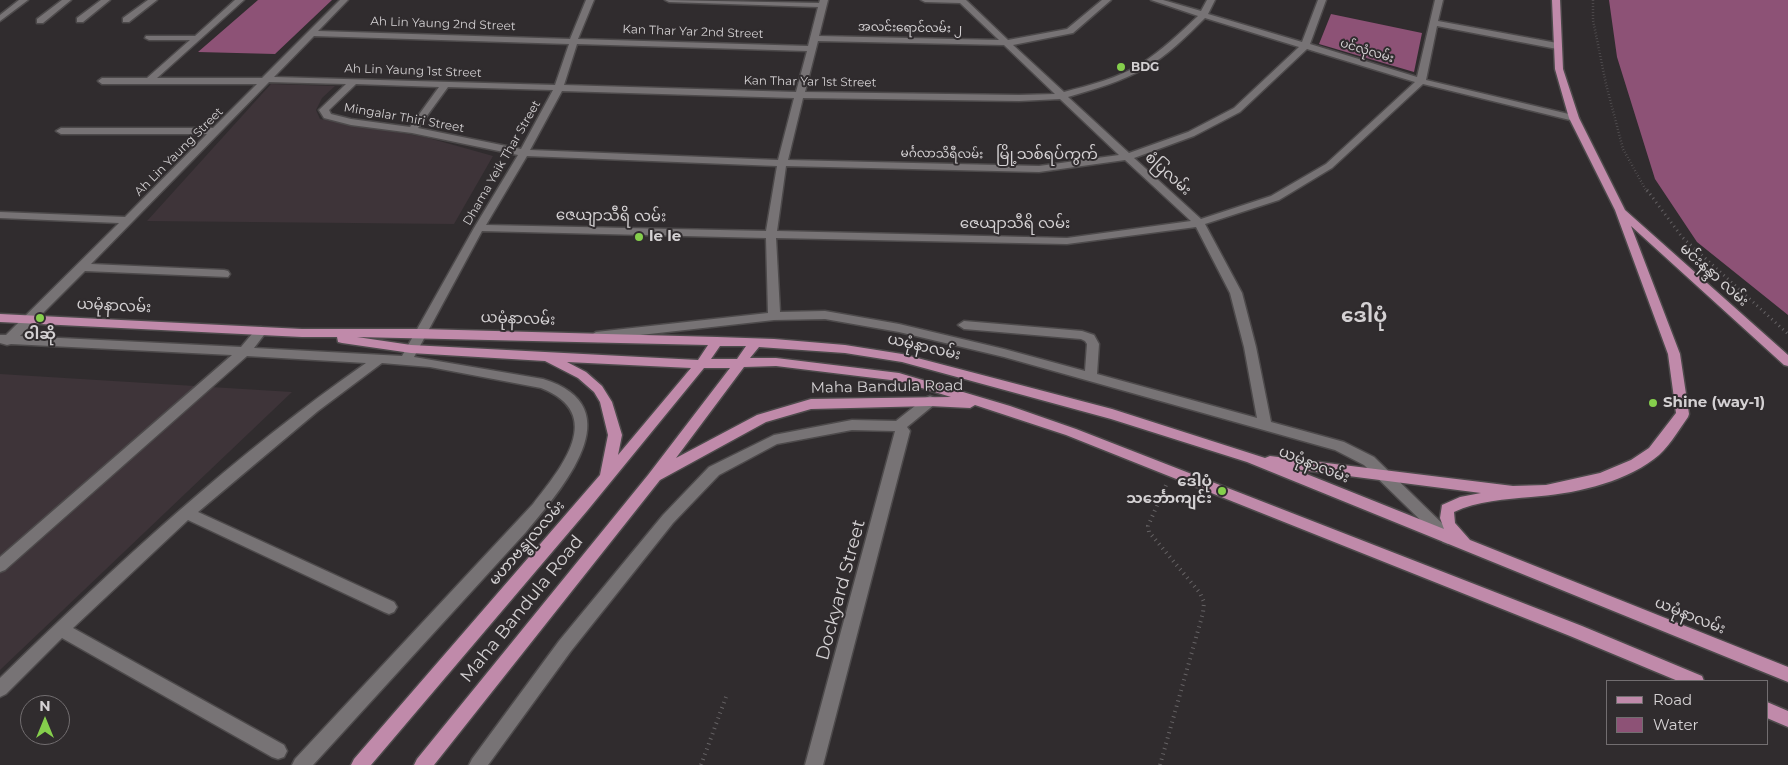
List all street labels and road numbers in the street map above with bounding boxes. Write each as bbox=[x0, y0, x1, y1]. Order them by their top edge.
street label: Ah Lin Yaung 2nd Street bbox=[370, 14, 516, 34]
street label: အလင်းရောင်လမ်း ၂ bbox=[858, 20, 962, 36]
street label: Kan Thar Yar 2nd Street bbox=[622, 22, 764, 42]
street label: ပင်လုံလမ်း bbox=[1339, 36, 1395, 66]
street label: Ah Lin Yaung 1st Street bbox=[344, 61, 482, 81]
street label: Kan Thar Yar 1st Street bbox=[743, 74, 877, 90]
street label: Dhama Yeik Thar Street bbox=[460, 98, 544, 228]
street label: Mingalar Thiri Street bbox=[343, 100, 465, 136]
street label: Ah Lin Yaung Street bbox=[132, 105, 226, 199]
street label: မင်္ဂလာသိရီလမ်း bbox=[901, 146, 983, 162]
street label: စံပြလမ်း bbox=[1141, 149, 1195, 199]
street label: ဇေယျာသီရိ လမ်း bbox=[556, 206, 666, 226]
street label: ဇေယျာသီရိ လမ်း bbox=[960, 215, 1070, 233]
street label: မင်းနန္ဒာ လမ်း bbox=[1676, 240, 1752, 310]
street label: ယမုံနာလမ်း bbox=[76, 295, 152, 317]
street label: ယမုံနာလမ်း bbox=[480, 309, 556, 329]
street label: ယမုံနာလမ်း bbox=[886, 330, 962, 364]
street label: Maha Bandula Road bbox=[811, 377, 963, 397]
street label: ယမုံနာလမ်း bbox=[1276, 443, 1352, 487]
street label: မဟာဗန္ဓုလလမ်း bbox=[485, 497, 569, 589]
street label: Dockyard Street bbox=[812, 517, 870, 663]
street label: Maha Bandula Road bbox=[456, 531, 588, 687]
street label: ယမုံနာလမ်း bbox=[1652, 594, 1728, 638]

